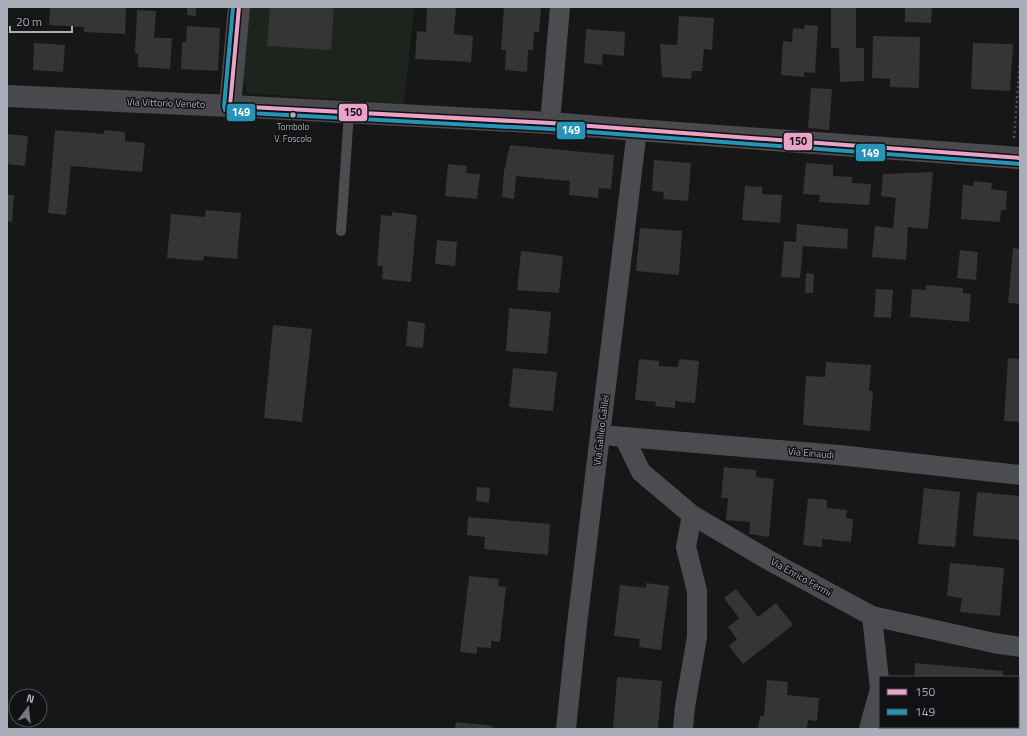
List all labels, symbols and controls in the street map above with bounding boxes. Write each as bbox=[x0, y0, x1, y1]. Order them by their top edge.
scale bar bbox=[10, 8, 72, 34]
text: 20 m bbox=[16, 12, 42, 31]
street label: Via Vittorio Veneto bbox=[127, 94, 205, 112]
line badge: 149 bbox=[226, 103, 256, 122]
line badge: 150 bbox=[338, 103, 368, 122]
text: 149 bbox=[232, 104, 250, 120]
text: 150 bbox=[344, 104, 362, 120]
marker: Tombolo V. Foscolo bbox=[288, 110, 298, 120]
place label: Tombolo V. Foscolo bbox=[274, 120, 312, 145]
line badge: 149 bbox=[556, 121, 586, 140]
text: 149 bbox=[562, 122, 580, 138]
line badge: 150 bbox=[783, 132, 813, 151]
text: 150 bbox=[789, 133, 807, 149]
line badge: 149 bbox=[855, 143, 886, 162]
text: 149 bbox=[861, 145, 879, 161]
street label: Via Galileo Galilei bbox=[589, 394, 613, 466]
street label: Via Einaudi bbox=[787, 444, 835, 462]
street label: Via Enrico Fermi bbox=[768, 554, 834, 600]
legend bbox=[879, 676, 1019, 728]
text: 150 bbox=[915, 682, 935, 701]
north arrow bbox=[8, 688, 48, 728]
text: N bbox=[25, 690, 36, 707]
text: 149 bbox=[915, 702, 935, 721]

